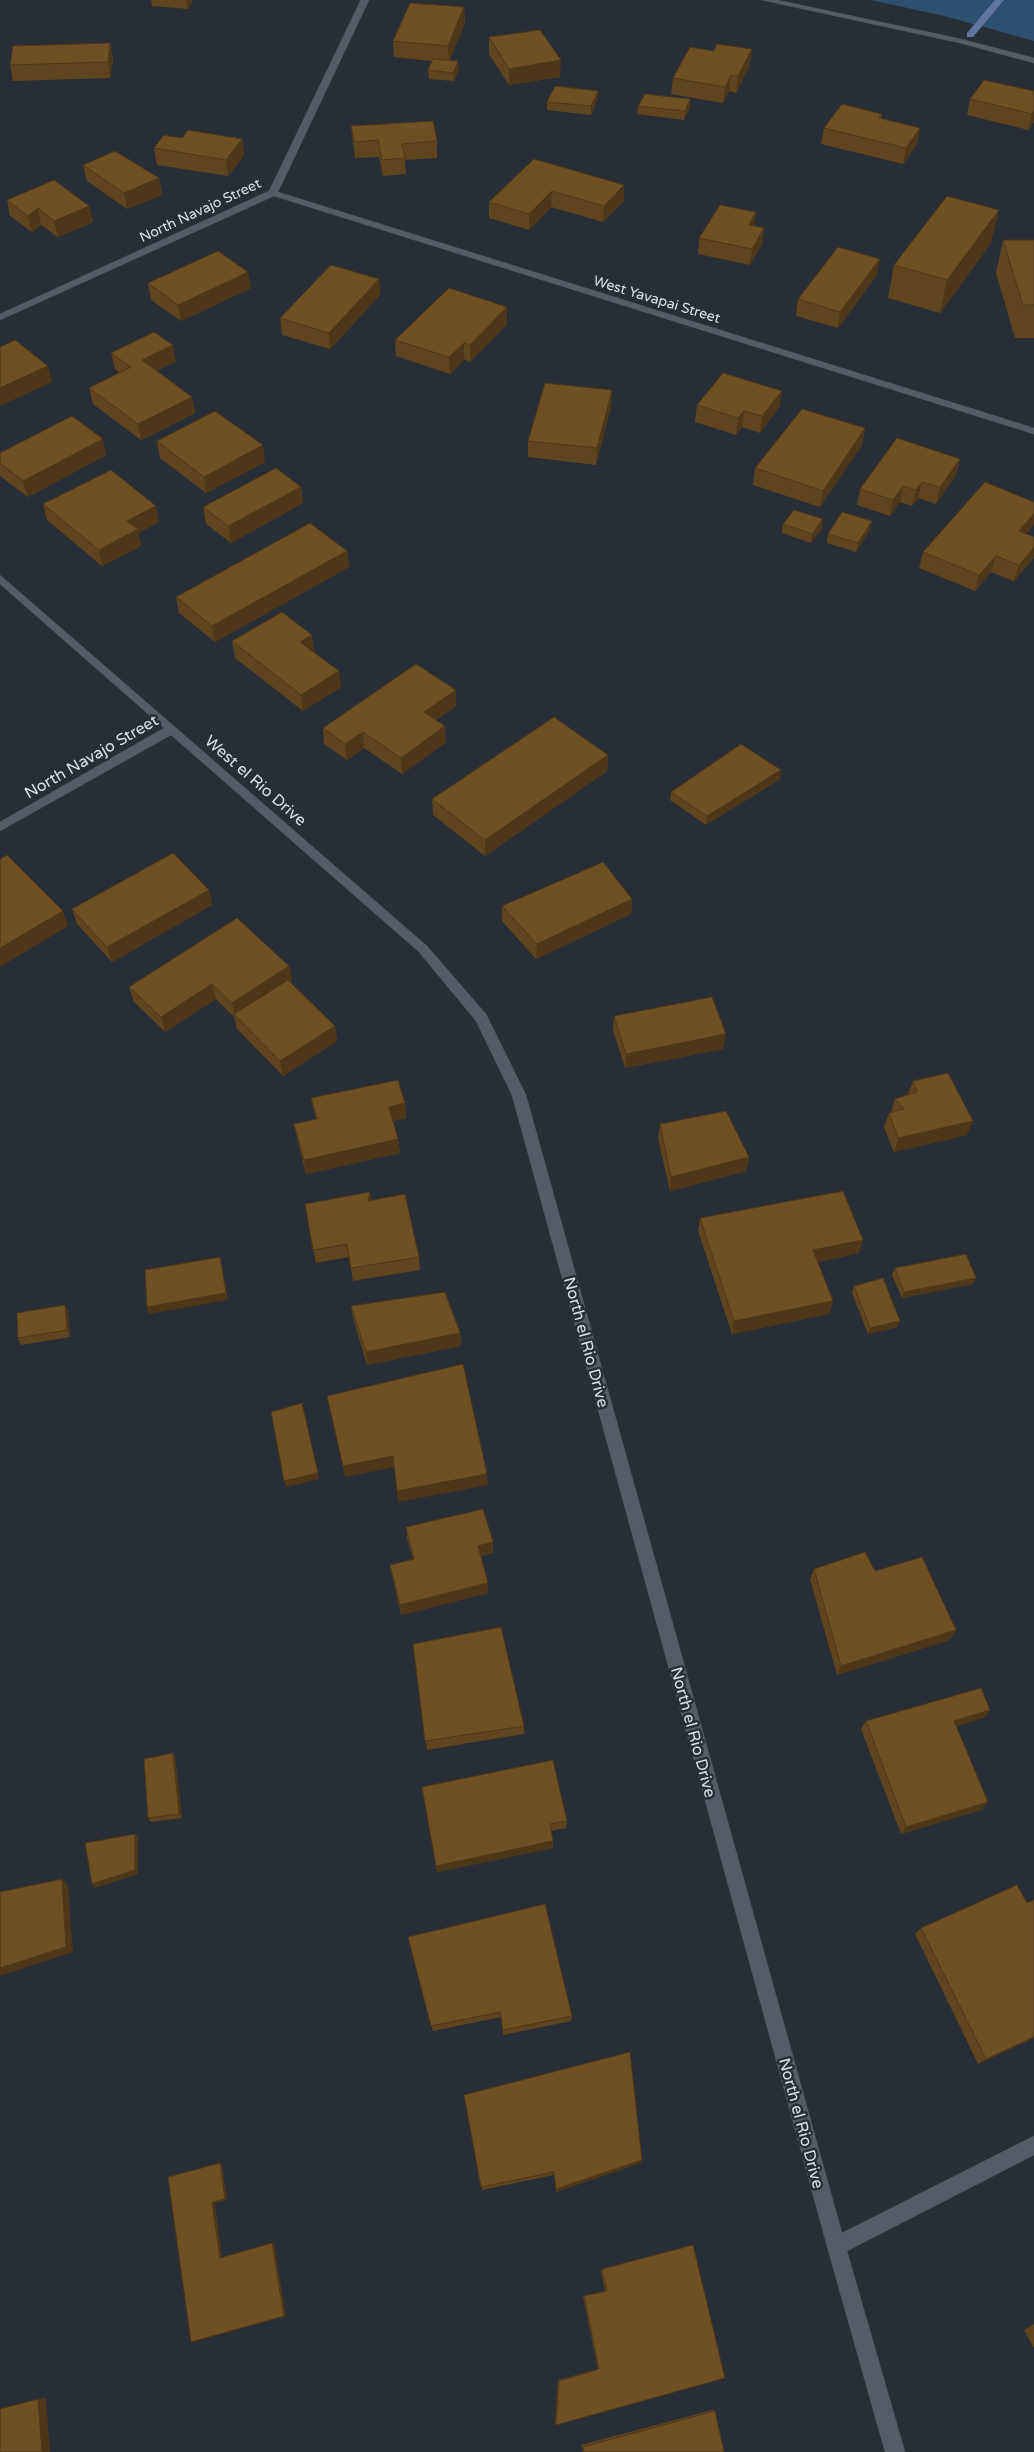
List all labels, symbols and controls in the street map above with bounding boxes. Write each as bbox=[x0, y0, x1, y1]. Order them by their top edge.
street label: North Navajo Street bbox=[137, 175, 264, 246]
street label: West Yavapai Street bbox=[591, 272, 723, 327]
street label: North Navajo Street bbox=[21, 710, 162, 803]
street label: West el Rio Drive bbox=[200, 731, 310, 830]
street label: North el Rio Drive bbox=[559, 1275, 613, 1410]
street label: North el Rio Drive bbox=[666, 1665, 720, 1800]
street label: North el Rio Drive bbox=[774, 2056, 828, 2191]

